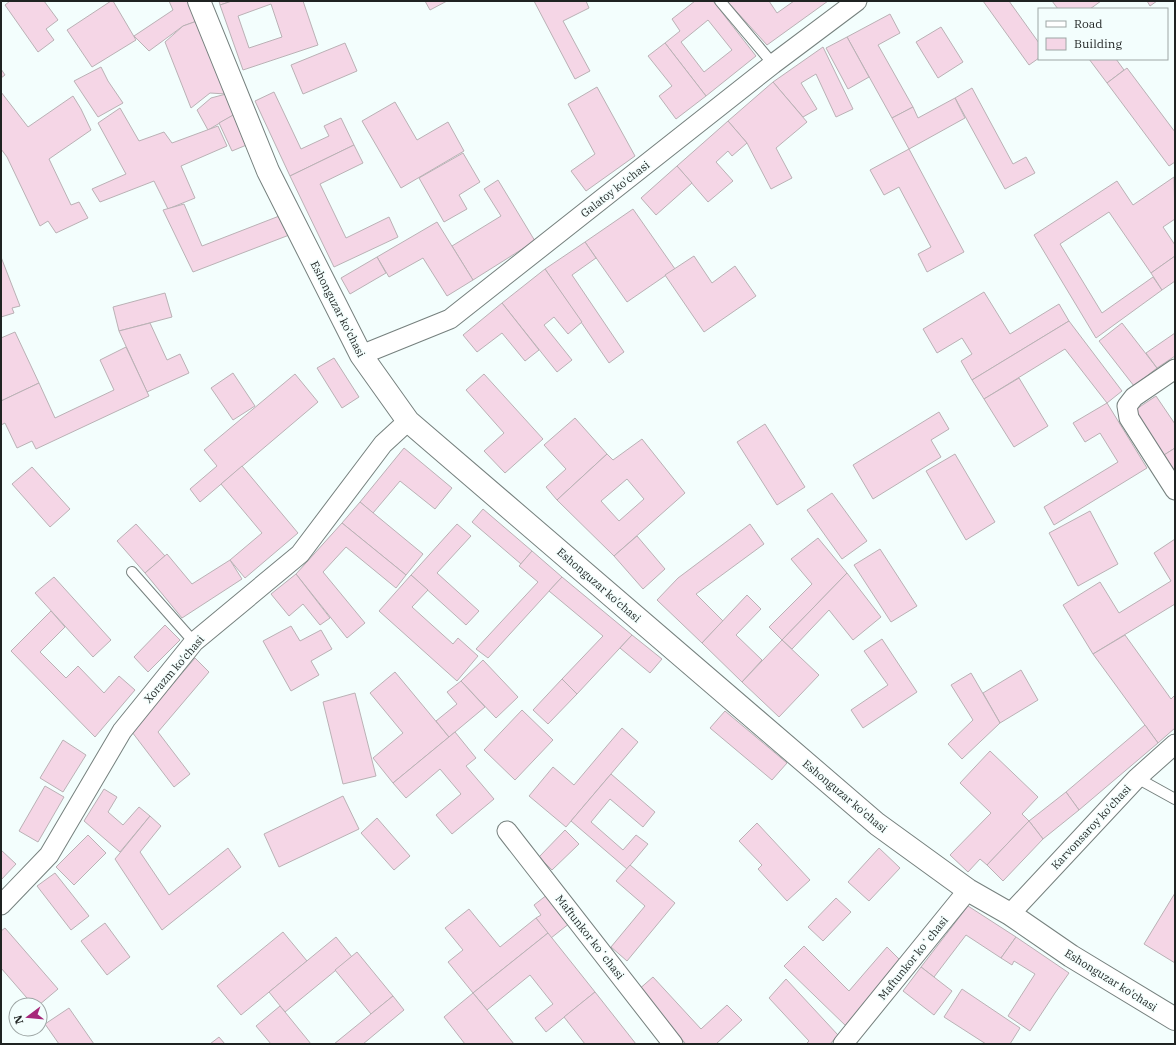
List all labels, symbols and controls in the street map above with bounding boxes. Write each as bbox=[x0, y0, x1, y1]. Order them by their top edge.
legend bbox=[1038, 8, 1168, 60]
text: Road bbox=[1074, 16, 1103, 31]
text: Building bbox=[1074, 36, 1122, 51]
street label: Galatoy ko'chasi bbox=[578, 157, 653, 220]
street label: Eshonguzar ko'chasi bbox=[308, 258, 369, 360]
street label: Eshonguzar ko'chasi bbox=[554, 545, 644, 626]
street label: Xorazm ko'chasi bbox=[141, 632, 208, 706]
street label: Eshonguzar ko'chasi bbox=[800, 756, 891, 836]
street label: Karvonsaroy ko'chasi bbox=[1048, 781, 1134, 872]
street label: Maftunkor koʻchasi bbox=[553, 892, 628, 982]
street label: Maftunkor koʻchasi bbox=[875, 913, 951, 1003]
street label: Eshonguzar ko'chasi bbox=[1062, 946, 1160, 1014]
north arrow bbox=[8, 997, 48, 1037]
text: N bbox=[10, 1013, 26, 1026]

